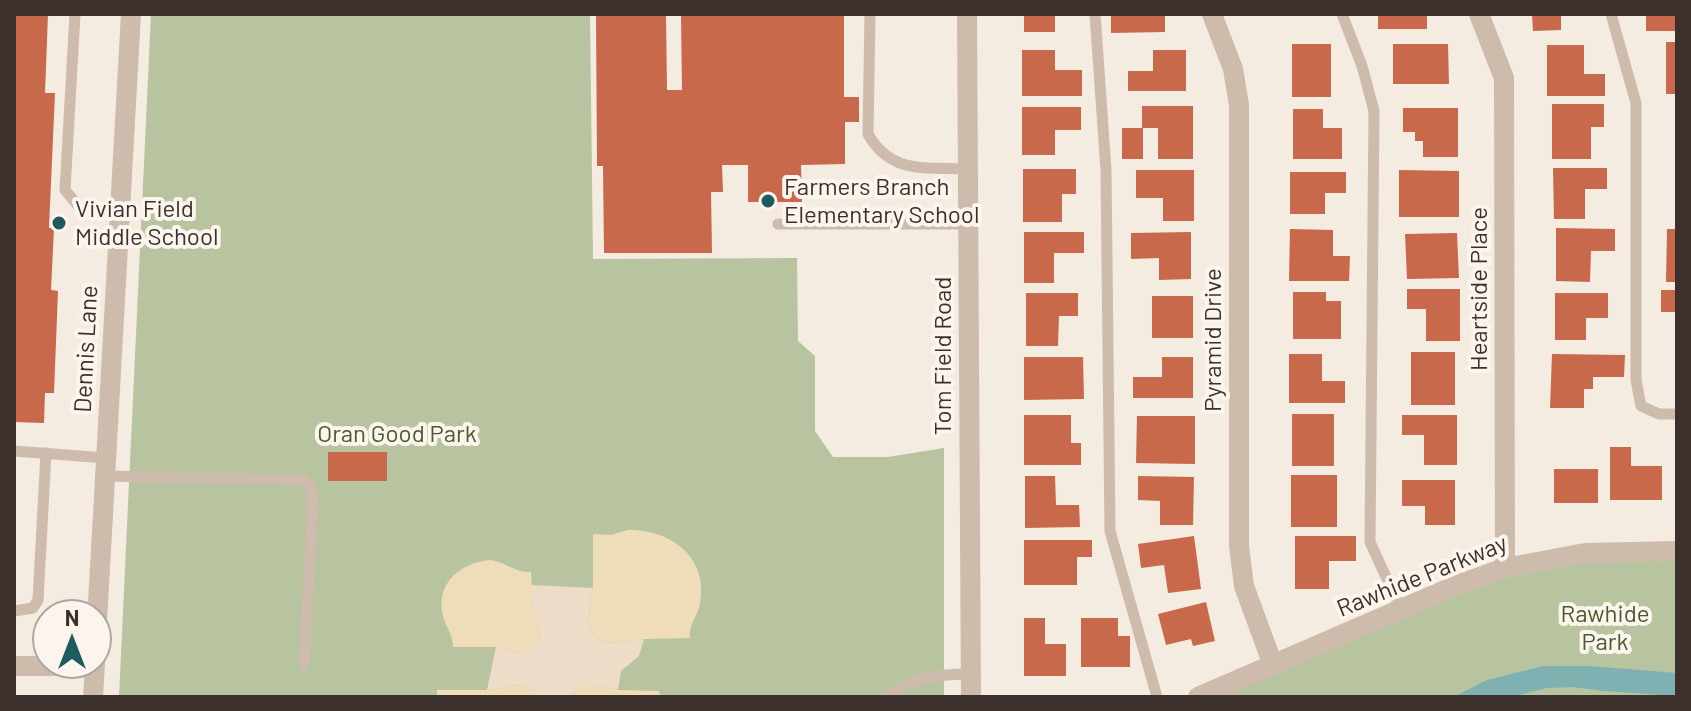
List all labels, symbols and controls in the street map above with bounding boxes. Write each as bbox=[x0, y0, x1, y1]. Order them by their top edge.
place label: Farmers Branch Elementary School bbox=[784, 173, 979, 229]
marker: Farmers Branch Elementary School bbox=[759, 192, 777, 210]
place label: Vivian Field Middle School bbox=[75, 195, 219, 251]
street label: Heartside Place bbox=[1465, 207, 1493, 371]
marker: Vivian Field Middle School bbox=[50, 214, 68, 232]
street label: Pyramid Drive bbox=[1199, 268, 1227, 412]
street label: Tom Field Road bbox=[929, 277, 957, 435]
street label: Dennis Lane bbox=[68, 285, 104, 413]
park label: Oran Good Park bbox=[317, 420, 477, 448]
street label: Rawhide Parkway bbox=[1333, 529, 1511, 623]
north arrow bbox=[32, 599, 112, 679]
park label: Rawhide Park bbox=[1560, 600, 1650, 656]
text: N bbox=[65, 604, 79, 630]

